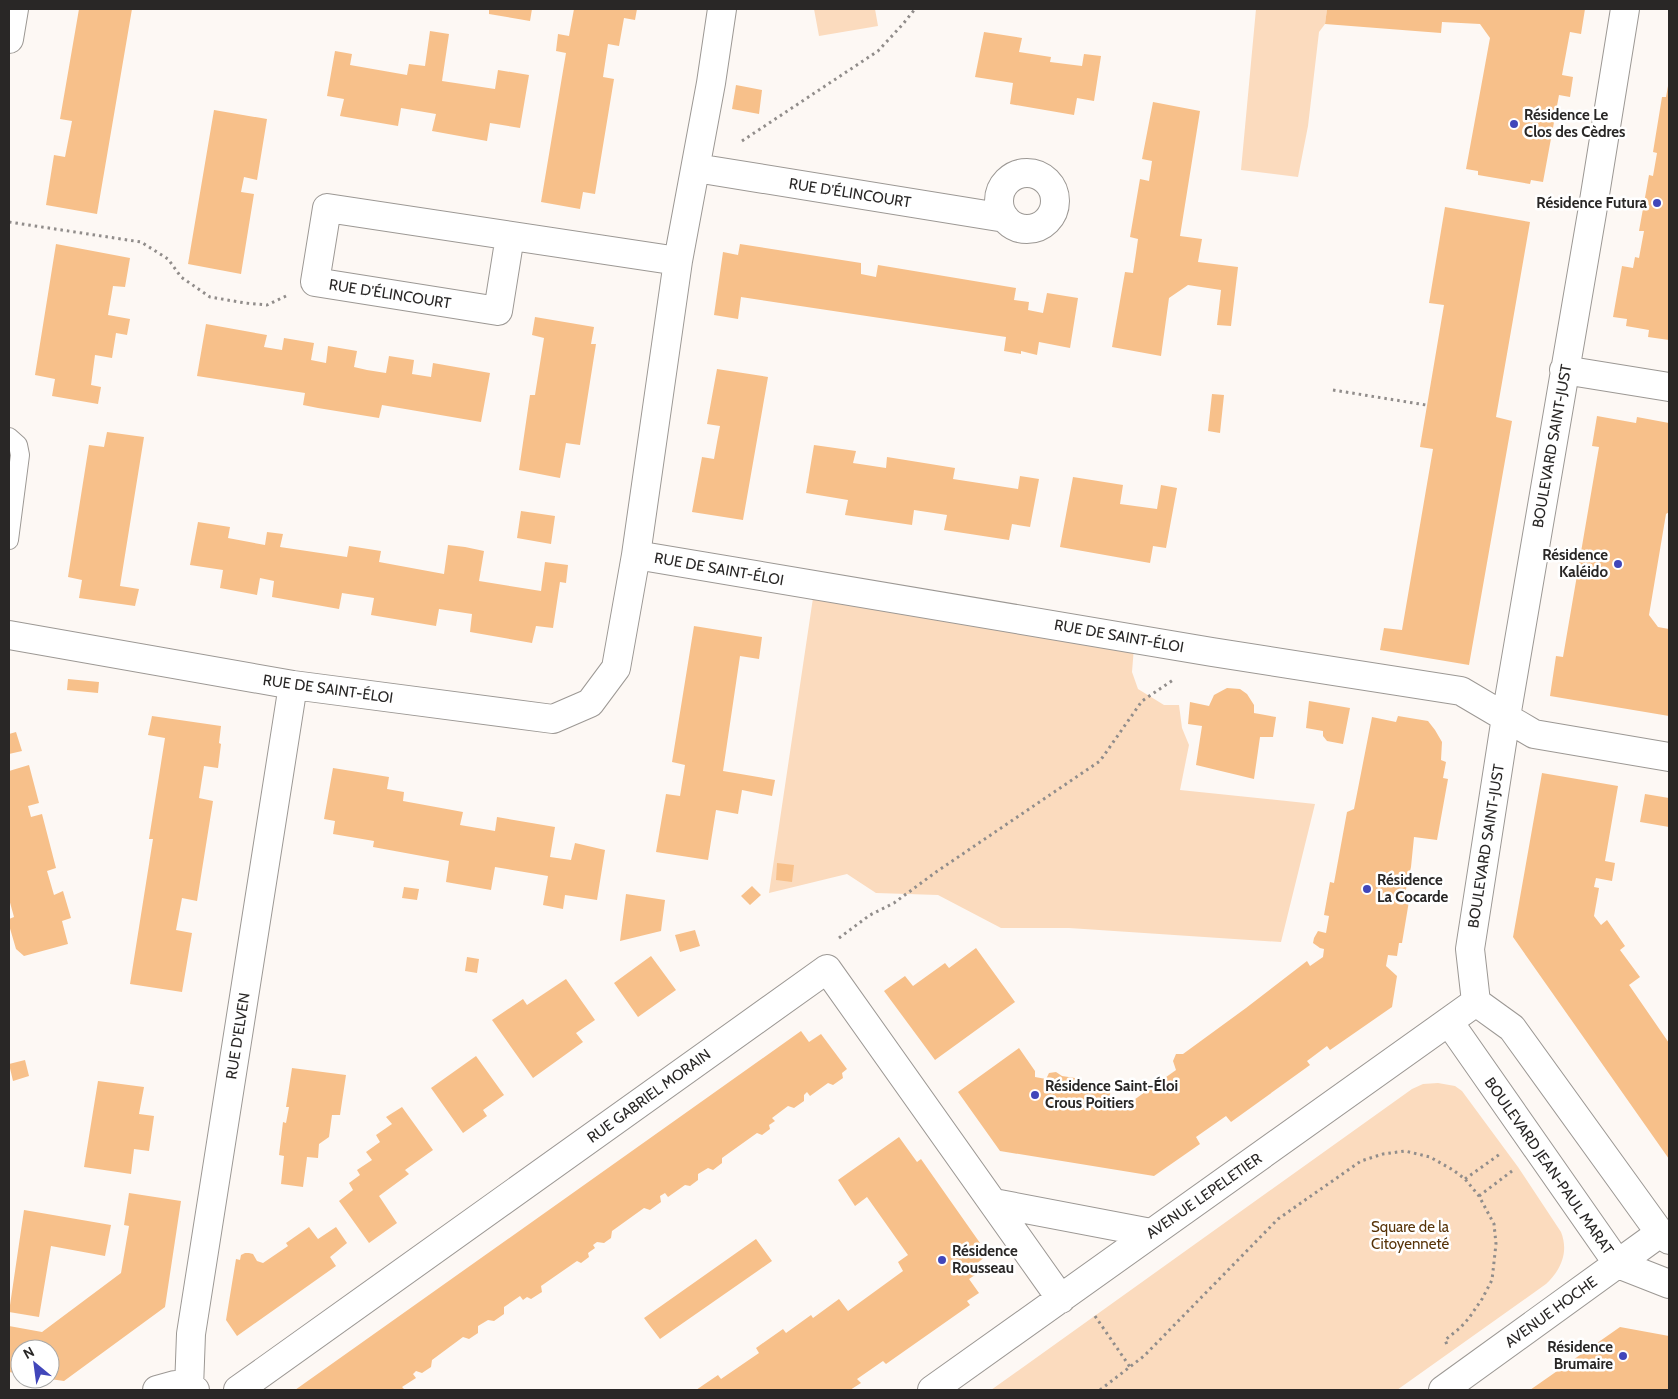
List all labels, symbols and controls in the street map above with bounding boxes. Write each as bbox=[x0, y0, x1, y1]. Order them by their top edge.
place label: Résidence Le Clos des Cèdres bbox=[1524, 106, 1625, 141]
marker: Résidence Le Clos des Cèdres bbox=[1508, 118, 1520, 130]
street label: RUE D'ÉLINCOURT bbox=[788, 173, 913, 212]
place label: Résidence Futura bbox=[1536, 194, 1648, 212]
marker: Résidence Futura bbox=[1651, 197, 1663, 209]
street label: RUE D'ÉLINCOURT bbox=[328, 274, 453, 313]
street label: BOULEVARD SAINT-JUST bbox=[1529, 363, 1575, 529]
place label: Résidence Kaléido bbox=[1542, 546, 1608, 581]
street label: RUE DE SAINT-ÉLOI bbox=[653, 548, 785, 589]
marker: Résidence Kaléido bbox=[1612, 558, 1624, 570]
street label: RUE DE SAINT-ÉLOI bbox=[1053, 615, 1185, 656]
street label: RUE DE SAINT-ÉLOI bbox=[262, 670, 394, 707]
street label: BOULEVARD SAINT-JUST bbox=[1464, 763, 1508, 929]
place label: Résidence La Cocarde bbox=[1377, 871, 1449, 906]
marker: Résidence La Cocarde bbox=[1361, 883, 1373, 895]
street label: RUE D'ELVEN bbox=[222, 991, 254, 1081]
street label: RUE GABRIEL MORAIN bbox=[584, 1045, 714, 1147]
street label: BOULEVARD JEAN-PAUL MARAT bbox=[1481, 1074, 1617, 1258]
place label: Résidence Saint-Éloi Crous Poitiers bbox=[1045, 1076, 1178, 1112]
marker: Résidence Saint-Éloi Crous Poitiers bbox=[1029, 1089, 1041, 1101]
street label: AVENUE LEPELETIER bbox=[1143, 1149, 1265, 1243]
park label: Square de la Citoyenneté bbox=[1371, 1218, 1450, 1253]
place label: Résidence Rousseau bbox=[952, 1242, 1018, 1277]
marker: Résidence Rousseau bbox=[936, 1254, 948, 1266]
street label: AVENUE HOCHE bbox=[1501, 1273, 1601, 1351]
place label: Résidence Brumaire bbox=[1547, 1338, 1613, 1373]
north arrow bbox=[10, 1339, 60, 1389]
text: N bbox=[20, 1342, 37, 1363]
marker: Résidence Brumaire bbox=[1617, 1350, 1629, 1362]

